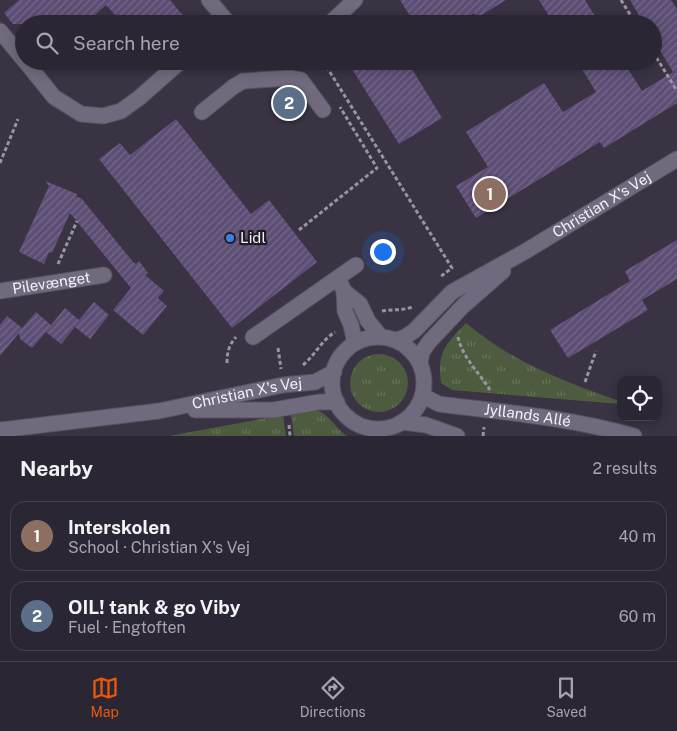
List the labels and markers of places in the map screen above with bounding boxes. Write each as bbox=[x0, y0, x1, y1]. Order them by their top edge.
pin: 2 bbox=[273, 84, 305, 122]
pin: 1 bbox=[474, 175, 506, 213]
place label: Lidl bbox=[240, 229, 266, 246]
marker: Lidl bbox=[224, 232, 236, 244]

